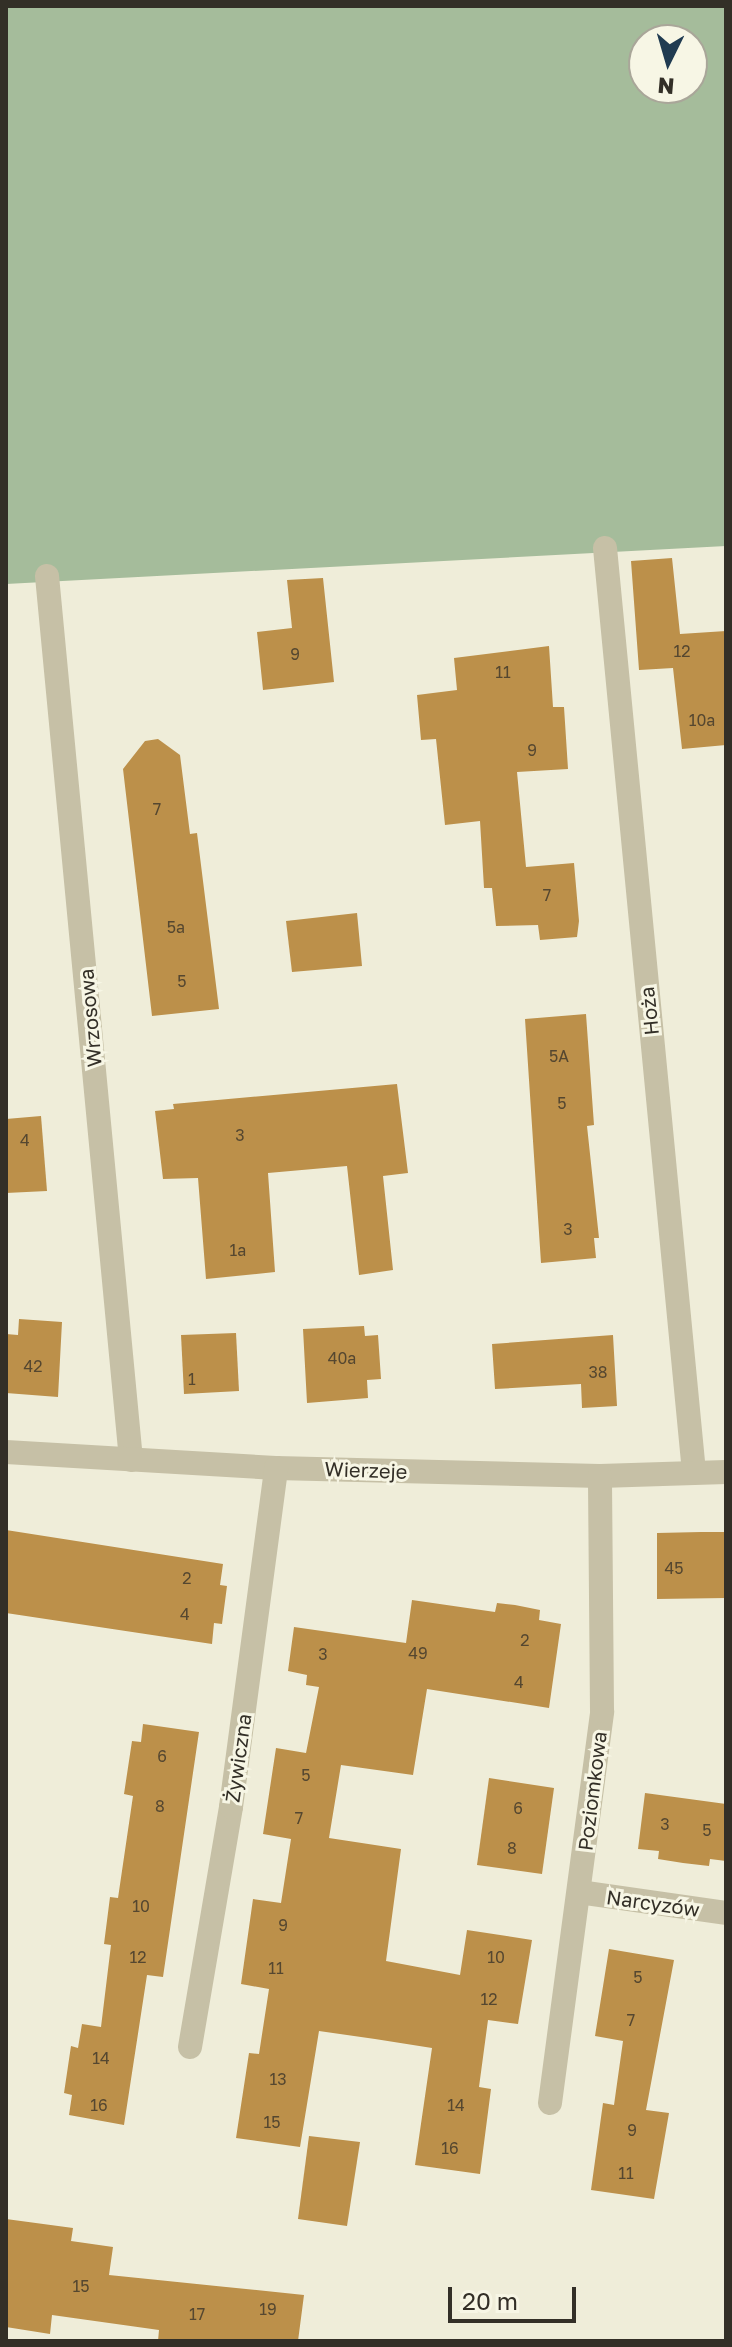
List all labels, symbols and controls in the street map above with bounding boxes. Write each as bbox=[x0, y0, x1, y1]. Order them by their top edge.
north arrow bbox=[628, 24, 708, 104]
text: N bbox=[657, 72, 676, 101]
house number: 12 bbox=[673, 641, 691, 661]
house number: 9 bbox=[290, 644, 300, 664]
house number: 11 bbox=[495, 662, 511, 682]
house number: 10a bbox=[689, 710, 715, 730]
house number: 9 bbox=[527, 740, 537, 760]
house number: 7 bbox=[153, 799, 161, 819]
house number: 7 bbox=[543, 885, 551, 905]
house number: 5a bbox=[167, 917, 185, 937]
street label: Wrzosowa bbox=[74, 968, 106, 1068]
house number: 5 bbox=[177, 971, 187, 991]
street label: Hoża bbox=[635, 986, 663, 1036]
house number: 5A bbox=[549, 1046, 569, 1066]
house number: 5 bbox=[557, 1093, 567, 1113]
house number: 3 bbox=[235, 1125, 245, 1145]
house number: 4 bbox=[20, 1130, 30, 1150]
house number: 3 bbox=[563, 1219, 573, 1239]
house number: 1a bbox=[230, 1240, 246, 1260]
house number: 40a bbox=[328, 1348, 356, 1368]
house number: 42 bbox=[23, 1356, 43, 1376]
house number: 38 bbox=[588, 1362, 608, 1382]
house number: 1 bbox=[188, 1369, 196, 1389]
street label: Wierzeje bbox=[324, 1457, 408, 1483]
house number: 45 bbox=[664, 1558, 684, 1578]
house number: 2 bbox=[182, 1568, 192, 1588]
house number: 4 bbox=[180, 1604, 190, 1624]
house number: 2 bbox=[520, 1630, 530, 1650]
house number: 49 bbox=[408, 1643, 428, 1663]
house number: 3 bbox=[318, 1644, 328, 1664]
house number: 4 bbox=[514, 1672, 524, 1692]
street label: Żywiczna bbox=[220, 1712, 256, 1804]
street label: Poziomkowa bbox=[573, 1730, 611, 1852]
house number: 6 bbox=[157, 1746, 167, 1766]
house number: 5 bbox=[301, 1765, 311, 1785]
house number: 8 bbox=[155, 1796, 165, 1816]
house number: 6 bbox=[513, 1798, 523, 1818]
house number: 7 bbox=[295, 1808, 303, 1828]
house number: 3 bbox=[660, 1814, 670, 1834]
house number: 5 bbox=[702, 1820, 712, 1840]
house number: 8 bbox=[507, 1838, 517, 1858]
street label: Narcyzów bbox=[605, 1885, 701, 1921]
house number: 10 bbox=[132, 1896, 150, 1916]
house number: 9 bbox=[278, 1915, 288, 1935]
house number: 12 bbox=[129, 1947, 147, 1967]
house number: 10 bbox=[487, 1947, 505, 1967]
house number: 11 bbox=[268, 1958, 284, 1978]
house number: 5 bbox=[633, 1967, 643, 1987]
house number: 12 bbox=[480, 1989, 498, 2009]
house number: 7 bbox=[627, 2010, 635, 2030]
house number: 14 bbox=[92, 2048, 110, 2068]
house number: 13 bbox=[269, 2069, 287, 2089]
house number: 16 bbox=[90, 2095, 108, 2115]
house number: 14 bbox=[447, 2095, 465, 2115]
house number: 15 bbox=[263, 2112, 281, 2132]
house number: 9 bbox=[627, 2120, 637, 2140]
house number: 16 bbox=[441, 2138, 459, 2158]
house number: 11 bbox=[618, 2163, 634, 2183]
scale bar bbox=[452, 2271, 580, 2321]
house number: 15 bbox=[72, 2276, 90, 2296]
text: 20 m bbox=[462, 2286, 518, 2315]
house number: 19 bbox=[259, 2299, 277, 2319]
house number: 17 bbox=[189, 2304, 205, 2324]

